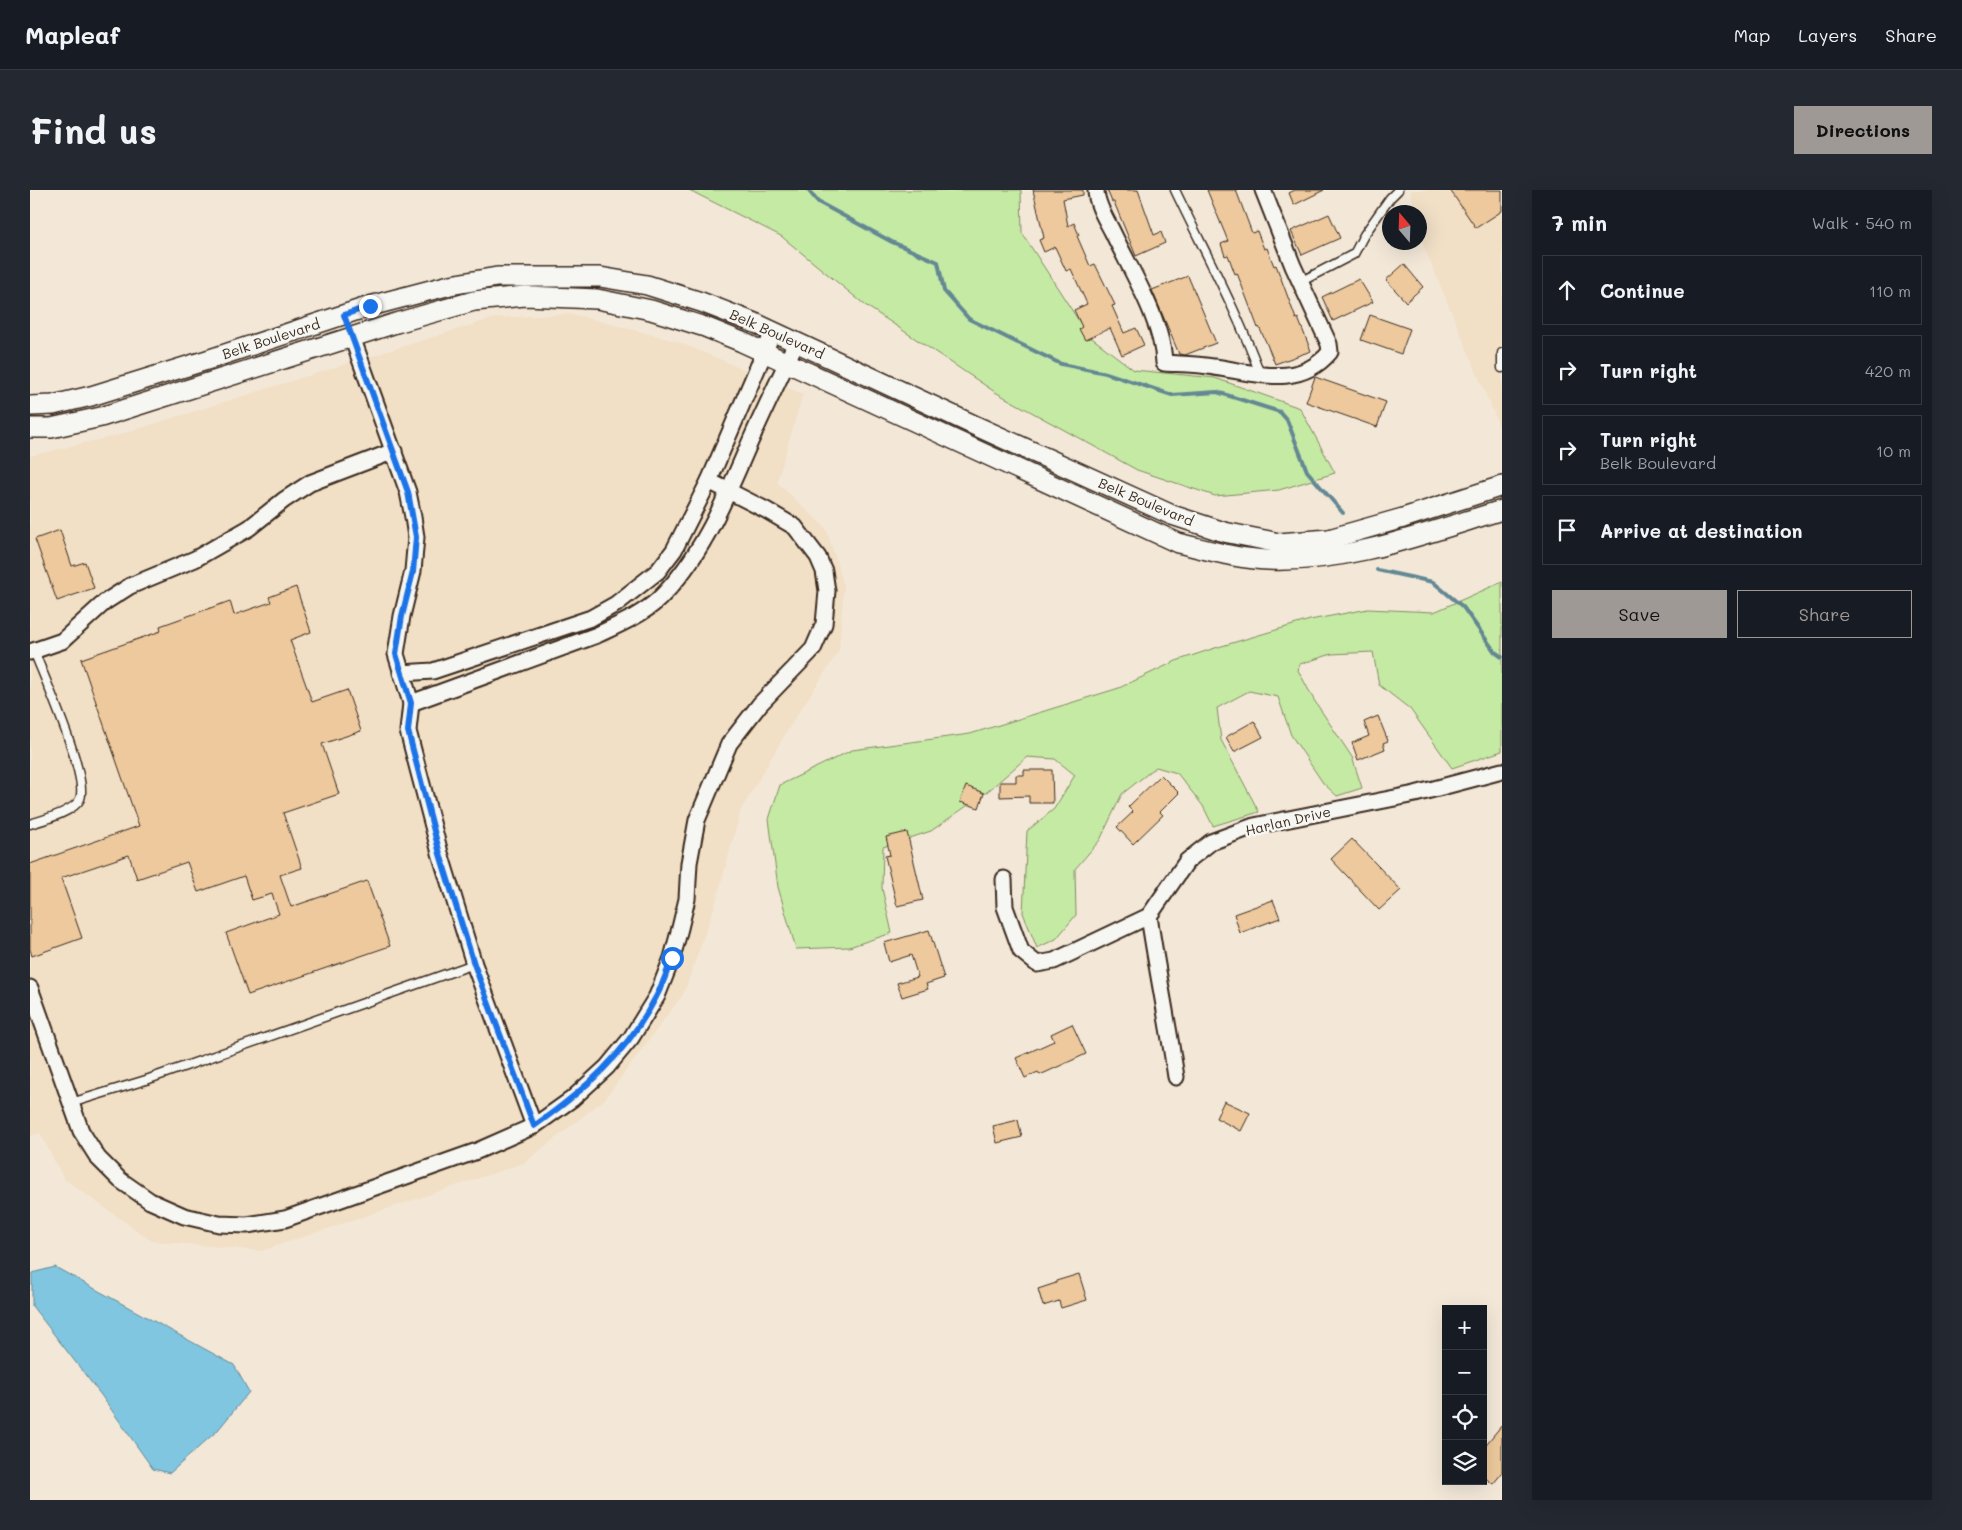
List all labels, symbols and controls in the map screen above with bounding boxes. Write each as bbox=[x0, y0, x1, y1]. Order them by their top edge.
text: Mapleaf bbox=[25, 19, 120, 50]
text: Map bbox=[1734, 23, 1770, 47]
text: Layers bbox=[1798, 23, 1857, 47]
text: Share bbox=[1885, 23, 1937, 47]
button: Directions bbox=[1794, 106, 1932, 154]
text: Find us bbox=[30, 107, 157, 153]
north arrow bbox=[1382, 205, 1427, 250]
text: 7 min bbox=[1552, 209, 1607, 236]
text: Walk · 540 m bbox=[1812, 212, 1912, 233]
icon: ahead bbox=[1553, 276, 1581, 304]
text: Continue bbox=[1600, 278, 1685, 303]
text: 110 m bbox=[1869, 280, 1911, 301]
route end bbox=[359, 295, 382, 318]
street label: Belk Boulevard bbox=[727, 304, 828, 363]
street label: Belk Boulevard bbox=[220, 314, 322, 363]
icon: right bbox=[1553, 356, 1581, 384]
text: Turn right bbox=[1600, 358, 1697, 383]
text: 420 m bbox=[1865, 360, 1911, 381]
text: Turn right bbox=[1600, 427, 1697, 452]
icon: right bbox=[1553, 436, 1581, 464]
text: 10 m bbox=[1876, 440, 1911, 461]
text: Belk Boulevard bbox=[1600, 452, 1716, 473]
street label: Belk Boulevard bbox=[1096, 473, 1197, 530]
icon: arrive bbox=[1553, 516, 1581, 544]
text: Arrive at destination bbox=[1600, 518, 1803, 543]
button: Save bbox=[1552, 590, 1727, 638]
button: Share bbox=[1737, 590, 1912, 638]
street label: Harlan Drive bbox=[1243, 801, 1333, 840]
route start bbox=[661, 947, 684, 970]
map controls bbox=[1442, 1305, 1487, 1485]
button: + bbox=[1442, 1305, 1487, 1350]
button: − bbox=[1442, 1350, 1487, 1395]
button: locate bbox=[1442, 1395, 1487, 1440]
button: layers bbox=[1442, 1440, 1487, 1485]

